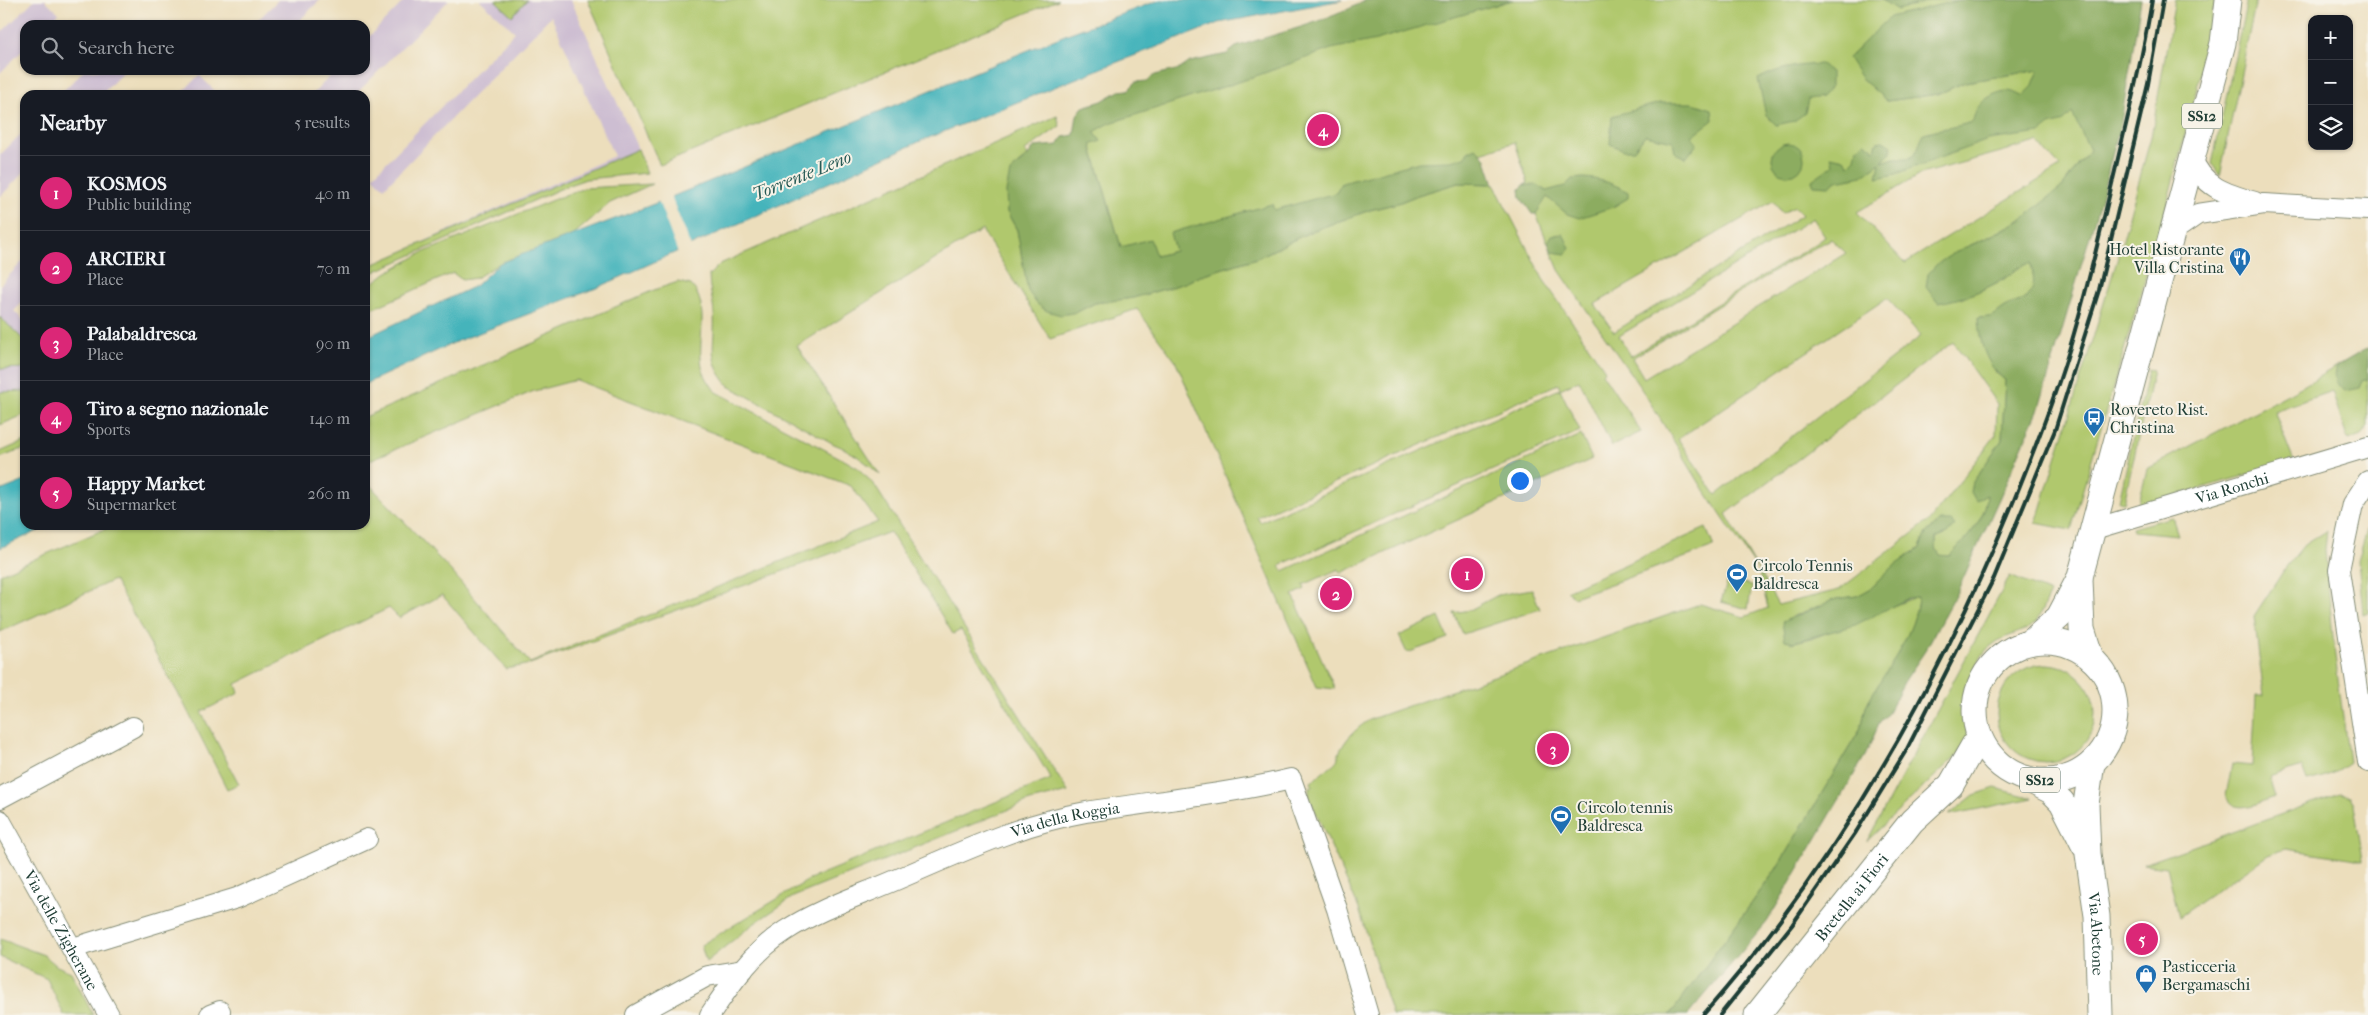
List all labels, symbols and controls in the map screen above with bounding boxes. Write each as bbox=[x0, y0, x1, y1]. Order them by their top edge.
map controls bbox=[2308, 15, 2353, 150]
button: + bbox=[2308, 15, 2353, 60]
search box bbox=[20, 20, 370, 75]
icon: search bbox=[38, 34, 66, 62]
text: Search here bbox=[78, 37, 174, 59]
button: − bbox=[2308, 60, 2353, 105]
road number: SS12 bbox=[2182, 104, 2222, 128]
button: layers bbox=[2308, 105, 2353, 150]
text: Nearby bbox=[40, 111, 106, 135]
pin: 4 bbox=[1307, 111, 1339, 149]
text: 5 results bbox=[294, 113, 350, 132]
water label: Torrente Leno bbox=[749, 147, 855, 205]
text: KOSMOS bbox=[87, 173, 167, 195]
text: 1 bbox=[53, 184, 59, 203]
text: 40 m bbox=[315, 184, 350, 203]
text: Public building bbox=[87, 195, 191, 214]
place label: Hotel Ristorante Villa Cristina bbox=[2109, 240, 2225, 277]
restaurant icon: Hotel Ristorante Villa Cristina bbox=[2228, 246, 2252, 277]
text: ARCIERI bbox=[87, 248, 166, 270]
text: 2 bbox=[52, 259, 60, 278]
text: 70 m bbox=[317, 259, 350, 278]
text: Place bbox=[87, 270, 123, 289]
text: Palabaldresca bbox=[87, 323, 197, 345]
text: 3 bbox=[53, 334, 59, 353]
text: 90 m bbox=[316, 334, 350, 353]
text: Place bbox=[87, 345, 123, 364]
text: Tiro a segno nazionale bbox=[87, 398, 268, 420]
place label: Rovereto Rist. Christina bbox=[2110, 400, 2208, 437]
bus stop icon: Rovereto Rist. Christina bbox=[2082, 406, 2106, 437]
text: 4 bbox=[51, 409, 61, 428]
text: 140 m bbox=[309, 409, 350, 428]
text: Sports bbox=[87, 420, 130, 439]
your location bbox=[1507, 468, 1533, 494]
street label: Via Ronchi bbox=[2192, 468, 2271, 508]
text: Happy Market bbox=[87, 473, 205, 495]
text: 5 bbox=[53, 484, 59, 503]
text: 260 m bbox=[308, 484, 350, 503]
text: Supermarket bbox=[87, 495, 177, 514]
pin: 1 bbox=[1451, 555, 1483, 593]
place label: Circolo Tennis Baldresca bbox=[1753, 556, 1853, 593]
sports icon: Circolo Tennis Baldresca bbox=[1725, 562, 1749, 593]
pin: 2 bbox=[1320, 575, 1352, 613]
pin: 3 bbox=[1537, 730, 1569, 768]
road number: SS12 bbox=[2020, 768, 2060, 792]
street label: Via della Roggia bbox=[1007, 798, 1121, 842]
place label: Circolo tennis Baldresca bbox=[1577, 798, 1673, 835]
sports icon: Circolo tennis Baldresca bbox=[1549, 804, 1573, 835]
street label: Bretella ai Fiori bbox=[1811, 849, 1892, 945]
street label: Via delle Zigherane bbox=[20, 866, 103, 994]
street label: Via Abetone bbox=[2084, 890, 2108, 976]
pin: 5 bbox=[2126, 920, 2158, 958]
place label: Pasticceria Bergamaschi bbox=[2162, 957, 2251, 994]
shop icon: Pasticceria Bergamaschi bbox=[2134, 963, 2158, 994]

